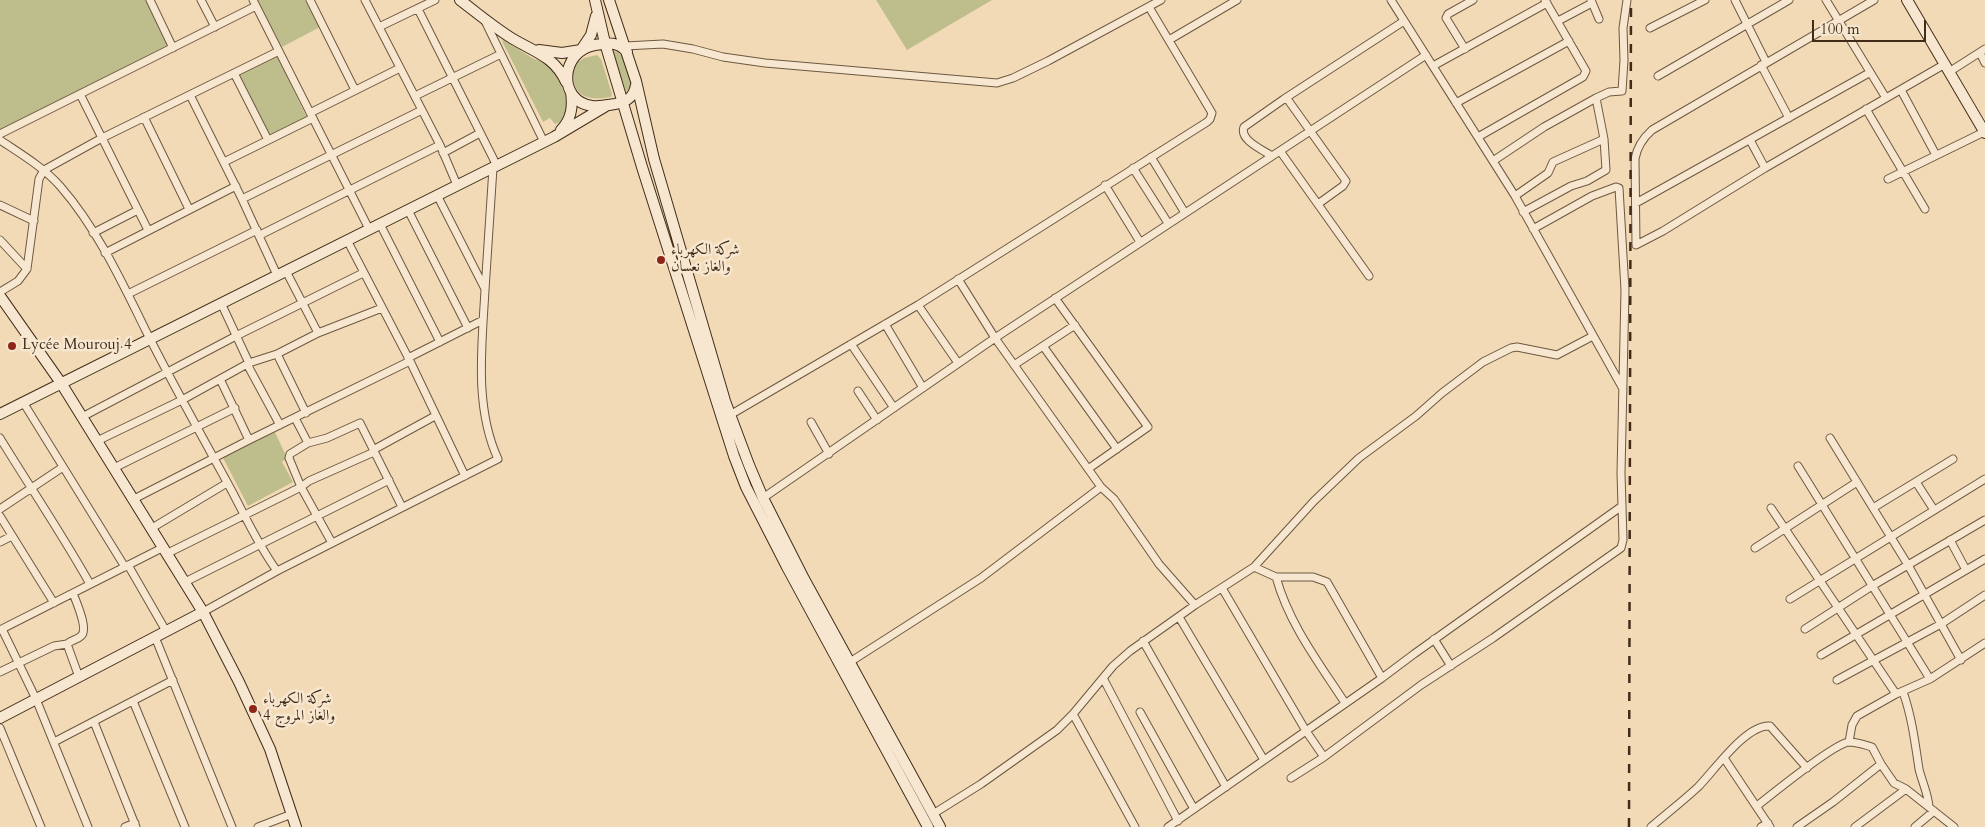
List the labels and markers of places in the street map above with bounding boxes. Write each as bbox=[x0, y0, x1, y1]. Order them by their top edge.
place label: شركة الكهرباء والغاز نعسان bbox=[671, 242, 739, 277]
marker: شركة الكهرباء والغاز نعسان bbox=[655, 254, 667, 266]
place label: Lycée Mourouj 4 bbox=[22, 337, 132, 355]
marker: Lycée Mourouj 4 bbox=[6, 340, 18, 352]
place label: شركة الكهرباء والغاز المروج 4 bbox=[263, 691, 335, 726]
marker: شركة الكهرباء والغاز المروج 4 bbox=[247, 703, 259, 715]

